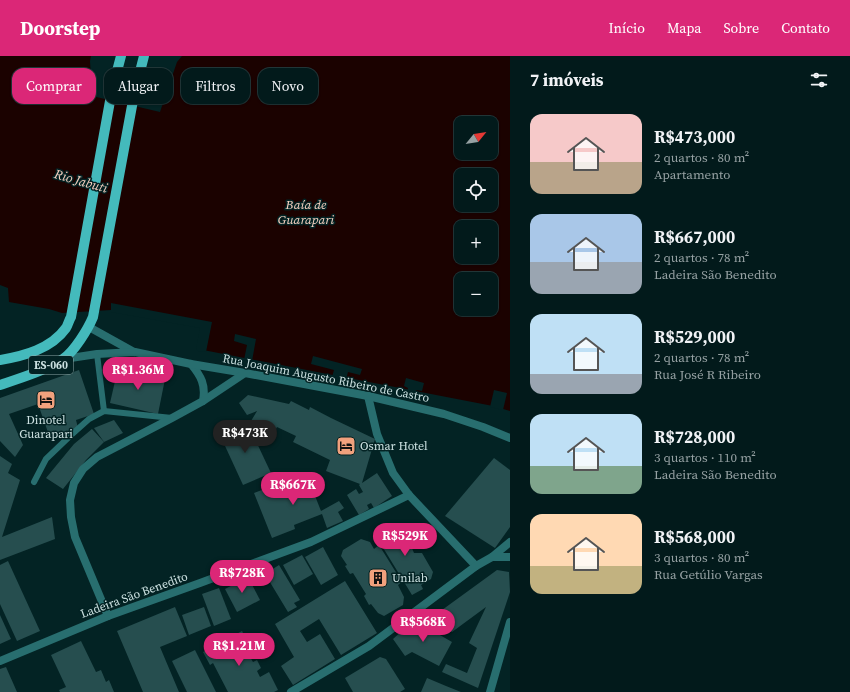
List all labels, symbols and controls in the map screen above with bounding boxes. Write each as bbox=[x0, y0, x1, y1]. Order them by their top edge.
text: Doorstep bbox=[20, 15, 100, 41]
text: Início bbox=[608, 18, 645, 38]
text: Mapa bbox=[667, 18, 701, 38]
text: Sobre bbox=[723, 18, 759, 38]
text: Contato bbox=[781, 18, 830, 38]
chip: Comprar bbox=[12, 68, 96, 104]
chip: Alugar bbox=[104, 68, 173, 104]
chip: Filtros bbox=[181, 68, 250, 104]
chip: Novo bbox=[258, 68, 318, 104]
text: 7 imóveis bbox=[530, 68, 604, 92]
icon: filters bbox=[808, 69, 830, 91]
north arrow bbox=[454, 116, 498, 160]
map controls bbox=[454, 116, 498, 316]
text: R$473,000 bbox=[654, 125, 735, 149]
icon: home bbox=[562, 130, 610, 178]
text: 2 quartos · 80 m² bbox=[654, 149, 749, 166]
water label: Rio Jabuti bbox=[51, 165, 110, 197]
text: Apartamento bbox=[654, 166, 730, 183]
button: locate bbox=[454, 168, 498, 212]
water label: Baía de Guarapari bbox=[278, 196, 334, 228]
button: + bbox=[454, 220, 498, 264]
text: R$667,000 bbox=[654, 225, 735, 249]
icon: home bbox=[562, 230, 610, 278]
text: 2 quartos · 78 m² bbox=[654, 249, 749, 266]
text: Ladeira São Benedito bbox=[654, 266, 777, 283]
button: − bbox=[454, 272, 498, 316]
text: R$529,000 bbox=[654, 325, 735, 349]
icon: home bbox=[562, 330, 610, 378]
text: 2 quartos · 78 m² bbox=[654, 349, 749, 366]
street label: Rua Joaquim Augusto Ribeiro de Castro bbox=[221, 350, 431, 406]
road number: ES-060 bbox=[29, 356, 73, 374]
pin: R$1.36M bbox=[101, 357, 175, 391]
text: R$1.36M bbox=[112, 361, 164, 378]
text: Rua José R Ribeiro bbox=[654, 366, 761, 383]
hotel icon: Dinotel Guarapari bbox=[35, 389, 57, 411]
place label: Dinotel Guarapari bbox=[19, 412, 73, 442]
pin: R$473K bbox=[212, 420, 278, 454]
text: R$473K bbox=[222, 424, 268, 441]
text: R$728,000 bbox=[654, 425, 735, 449]
icon: home bbox=[562, 430, 610, 478]
hotel icon: Osmar Hotel bbox=[335, 435, 357, 457]
place label: Osmar Hotel bbox=[360, 438, 428, 454]
text: 3 quartos · 110 m² bbox=[654, 449, 756, 466]
text: Ladeira São Benedito bbox=[654, 466, 777, 483]
pin: R$667K bbox=[260, 472, 326, 506]
text: R$667K bbox=[270, 476, 316, 493]
pin: R$529K bbox=[372, 523, 438, 557]
text: R$568,000 bbox=[654, 525, 735, 549]
text: R$529K bbox=[382, 527, 428, 544]
icon: home bbox=[562, 530, 610, 578]
text: 3 quartos · 80 m² bbox=[654, 549, 749, 566]
pin: R$728K bbox=[209, 560, 275, 594]
text: R$728K bbox=[219, 564, 265, 581]
text: Rua Getúlio Vargas bbox=[654, 566, 763, 583]
building icon: Unilab bbox=[367, 567, 389, 589]
street label: Ladeira São Benedito bbox=[78, 568, 190, 622]
place label: Unilab bbox=[392, 570, 428, 586]
pin: R$568K bbox=[390, 609, 456, 643]
text: R$568K bbox=[400, 613, 446, 630]
pin: R$1.21M bbox=[202, 633, 276, 667]
text: R$1.21M bbox=[213, 637, 265, 654]

